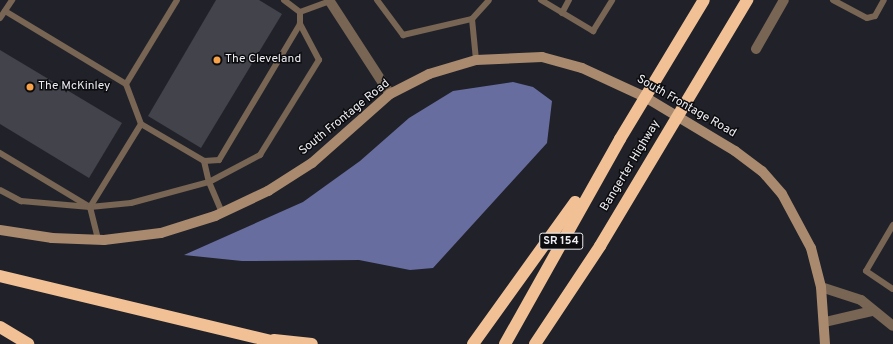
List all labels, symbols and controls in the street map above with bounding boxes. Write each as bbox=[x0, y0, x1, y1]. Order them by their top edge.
place label: The Cleveland bbox=[225, 53, 301, 67]
marker: The Cleveland bbox=[212, 55, 222, 65]
street label: South Frontage Road bbox=[634, 73, 738, 141]
street label: South Frontage Road bbox=[297, 77, 393, 159]
place label: The McKinley bbox=[38, 80, 110, 94]
marker: The McKinley bbox=[25, 82, 35, 92]
street label: Bangerter Highway bbox=[598, 118, 664, 214]
road number: SR 154 bbox=[539, 232, 583, 250]

